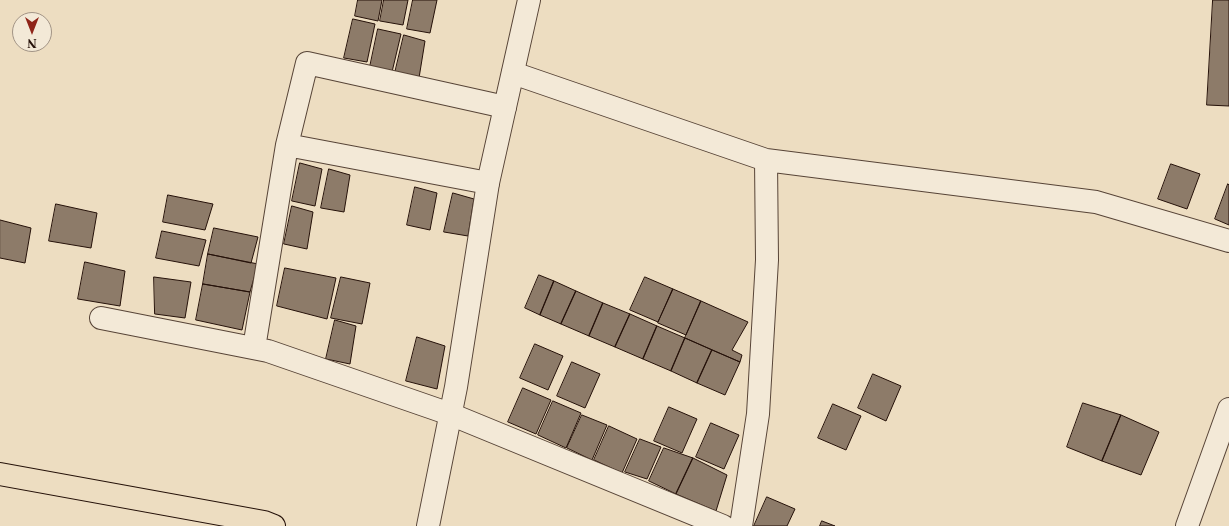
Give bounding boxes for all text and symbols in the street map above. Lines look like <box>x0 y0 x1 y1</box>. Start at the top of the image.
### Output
north arrow <box>12 12 52 52</box>
text: N <box>27 36 37 50</box>

